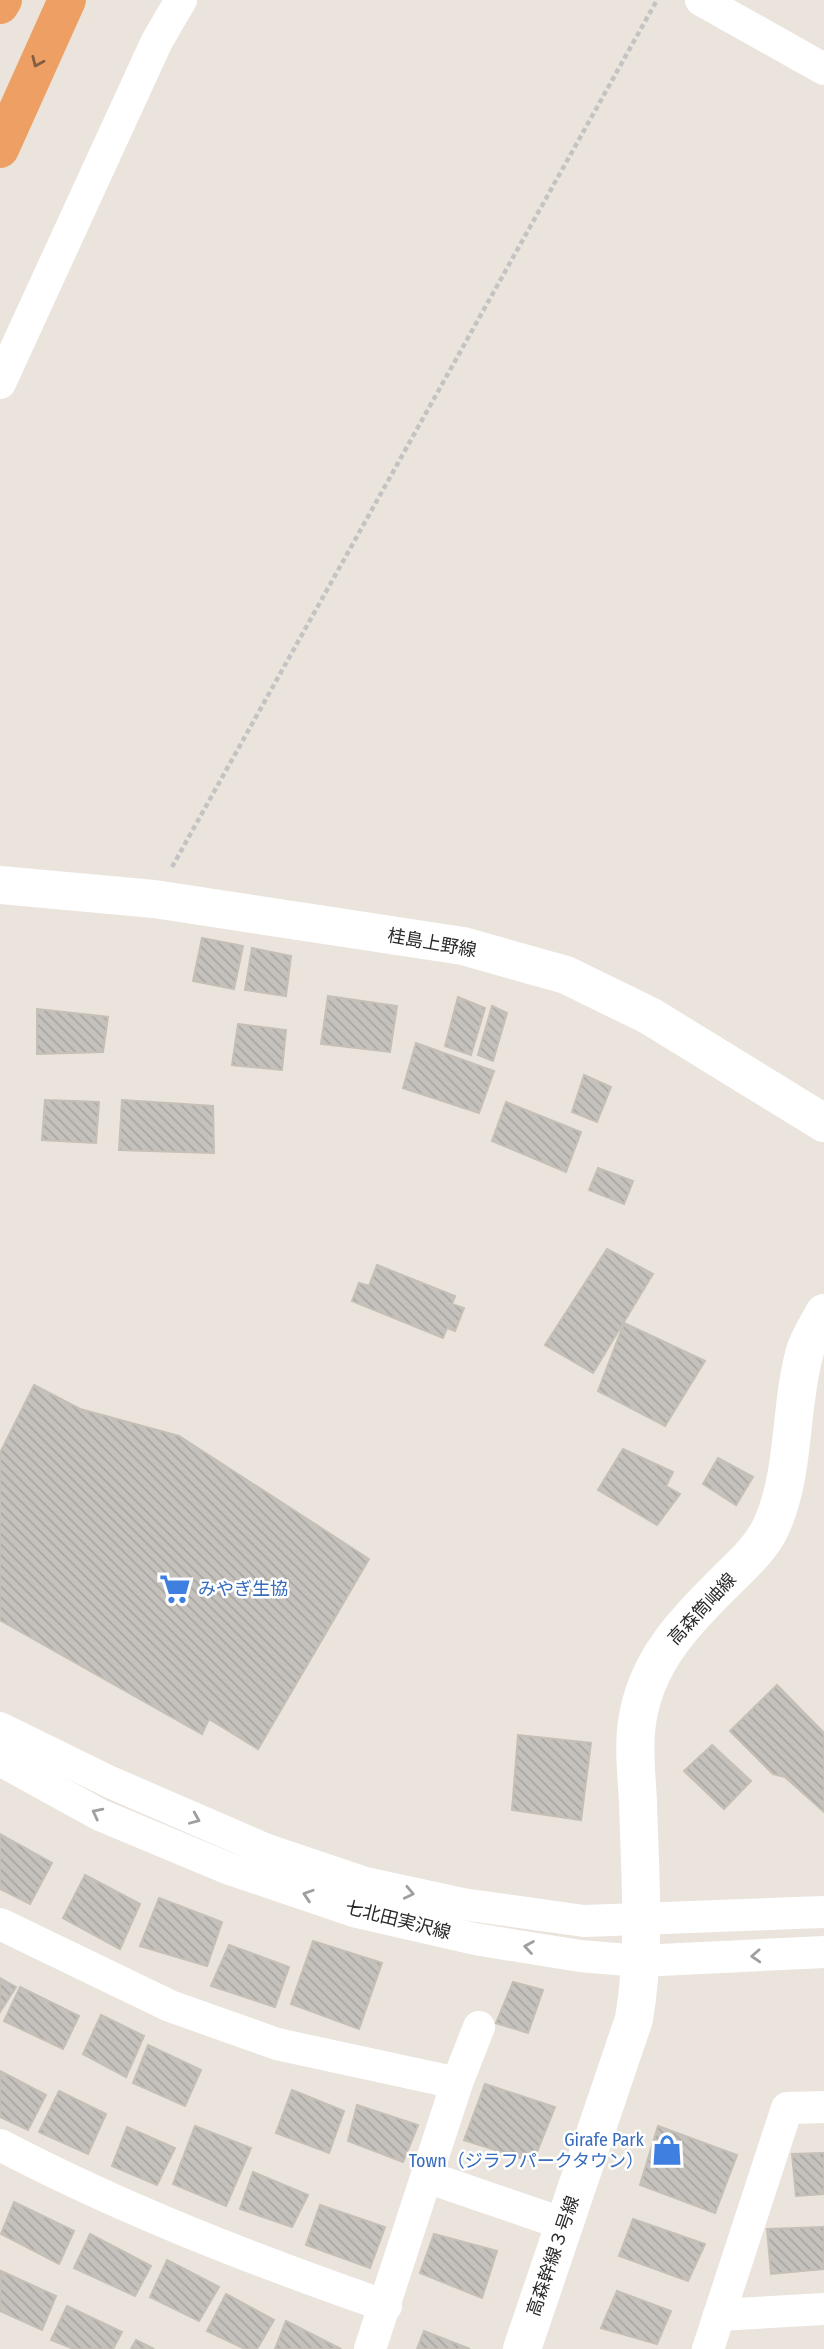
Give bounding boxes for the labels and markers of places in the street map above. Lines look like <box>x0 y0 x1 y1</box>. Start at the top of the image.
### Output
supermarket icon: みやぎ生協 <box>158 1572 192 1606</box>
place label: みやぎ生協 <box>198 1578 288 1600</box>
place label: Girafe Park Town（ジラフパークタウン） <box>409 2129 645 2172</box>
shop icon: Girafe Park Town（ジラフパークタウン） <box>650 2133 684 2167</box>

